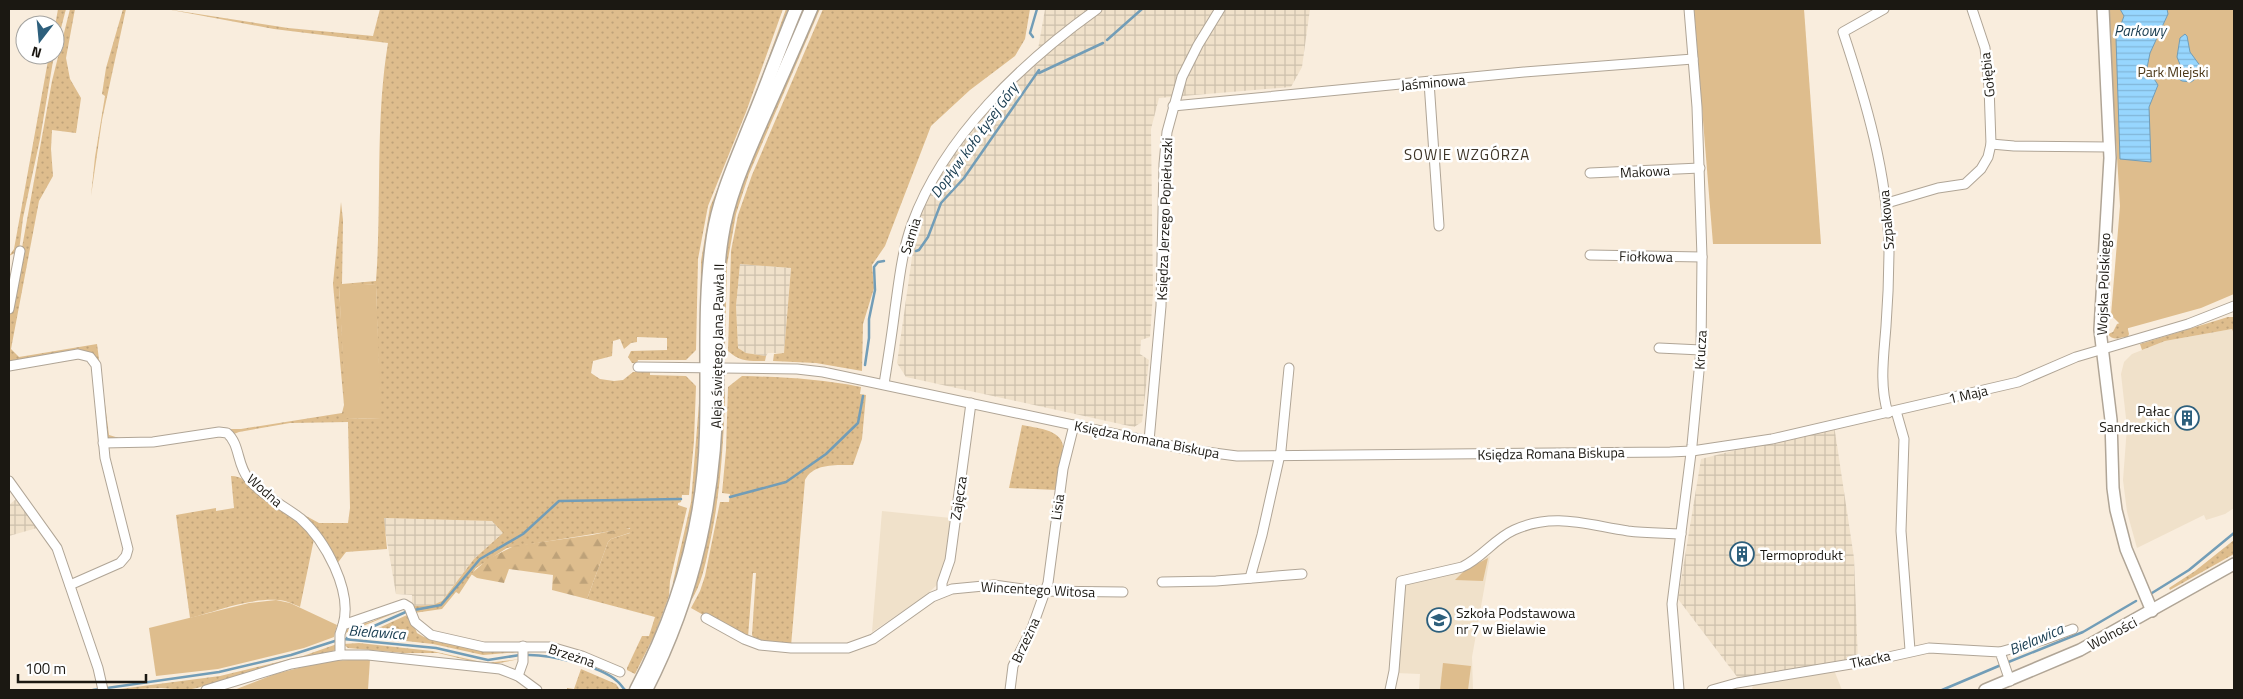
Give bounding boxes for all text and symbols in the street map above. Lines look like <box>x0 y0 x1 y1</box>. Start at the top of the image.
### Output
north arrow <box>15 15 65 65</box>
water label: Parkowy <box>2114 19 2168 42</box>
text: N <box>29 42 44 64</box>
street label: Gołębia <box>1974 52 2000 98</box>
park label: Park Miejski <box>2137 61 2209 82</box>
street label: Jaśminowa <box>1400 69 1466 95</box>
water label: Dopływ koło Łysej Góry <box>924 76 1025 202</box>
street label: Księdza Jerzego Popiełuszki <box>1151 137 1177 301</box>
district label: SOWIE WZGÓRZA <box>1404 143 1530 166</box>
street label: Makowa <box>1619 159 1671 183</box>
street label: Szpakowa <box>1873 189 1899 251</box>
street label: Sarnia <box>895 215 925 257</box>
street label: Wojska Polskiego <box>2091 232 2115 336</box>
street label: Fiołkowa <box>1619 245 1673 267</box>
street label: Aleja świętego Jana Pawła II <box>705 264 729 428</box>
street label: Krucza <box>1688 330 1712 370</box>
street label: 1 Maja <box>1946 379 1990 409</box>
place label: Pałac Sandreckich <box>2099 400 2170 437</box>
building icon: Pałac Sandreckich <box>2174 405 2200 431</box>
street label: Księdza Romana Biskupa <box>1073 415 1221 463</box>
street label: Księdza Romana Biskupa <box>1477 441 1625 465</box>
street label: Wodna <box>242 468 288 512</box>
street label: Zajęcza <box>944 475 972 521</box>
street label: Lisia <box>1045 492 1069 522</box>
building icon: Termoprodukt <box>1729 541 1755 567</box>
place label: Termoprodukt <box>1760 544 1843 565</box>
street label: Wincentego Witosa <box>980 576 1096 602</box>
place label: Szkoła Podstawowa nr 7 w Bielawie <box>1456 602 1575 639</box>
school or university icon: Szkoła Podstawowa nr 7 w Bielawie <box>1426 607 1452 633</box>
street label: Wolności <box>2084 611 2140 655</box>
street label: Brzeżna <box>1005 614 1045 666</box>
water label: Bielawica <box>2005 617 2068 661</box>
water label: Bielawica <box>348 619 408 646</box>
street label: Brzeżna <box>546 638 598 672</box>
street label: Tkacka <box>1848 644 1892 674</box>
scale bar <box>18 652 145 684</box>
text: 100 m <box>25 657 66 680</box>

